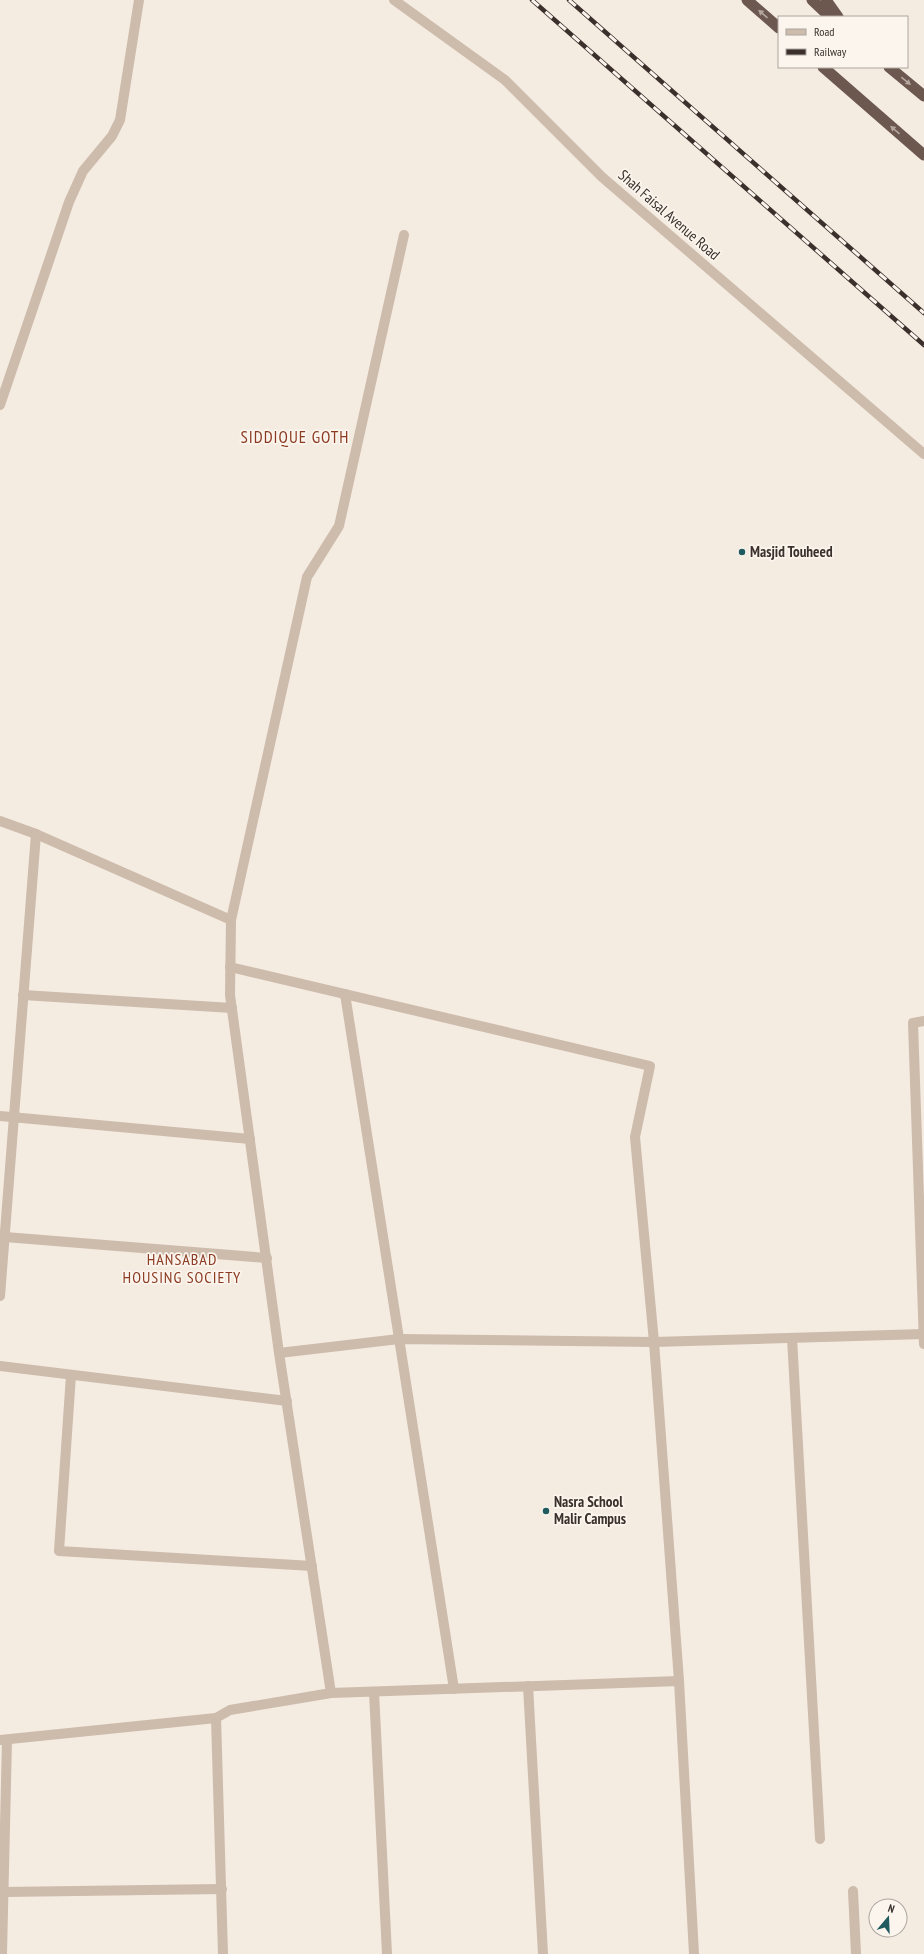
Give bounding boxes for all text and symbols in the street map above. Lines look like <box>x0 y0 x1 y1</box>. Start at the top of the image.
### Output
one-way arrow <box>758 9 768 19</box>
legend <box>778 16 908 68</box>
text: Road <box>814 24 834 39</box>
text: Railway <box>814 44 847 59</box>
one-way arrow <box>901 77 912 86</box>
one-way arrow <box>889 125 900 134</box>
street label: Shah Faisal Avenue Road <box>615 165 724 264</box>
district label: SIDDIQUE GOTH <box>241 426 349 448</box>
place label: Masjid Touheed <box>750 542 833 561</box>
marker: Masjid Touheed <box>737 547 747 557</box>
district label: HANSABAD HOUSING SOCIETY <box>123 1249 241 1287</box>
place label: Nasra School Malir Campus <box>554 1492 626 1528</box>
marker: Nasra School Malir Campus <box>541 1506 551 1516</box>
north arrow <box>868 1898 908 1938</box>
text: N <box>886 1901 896 1916</box>

